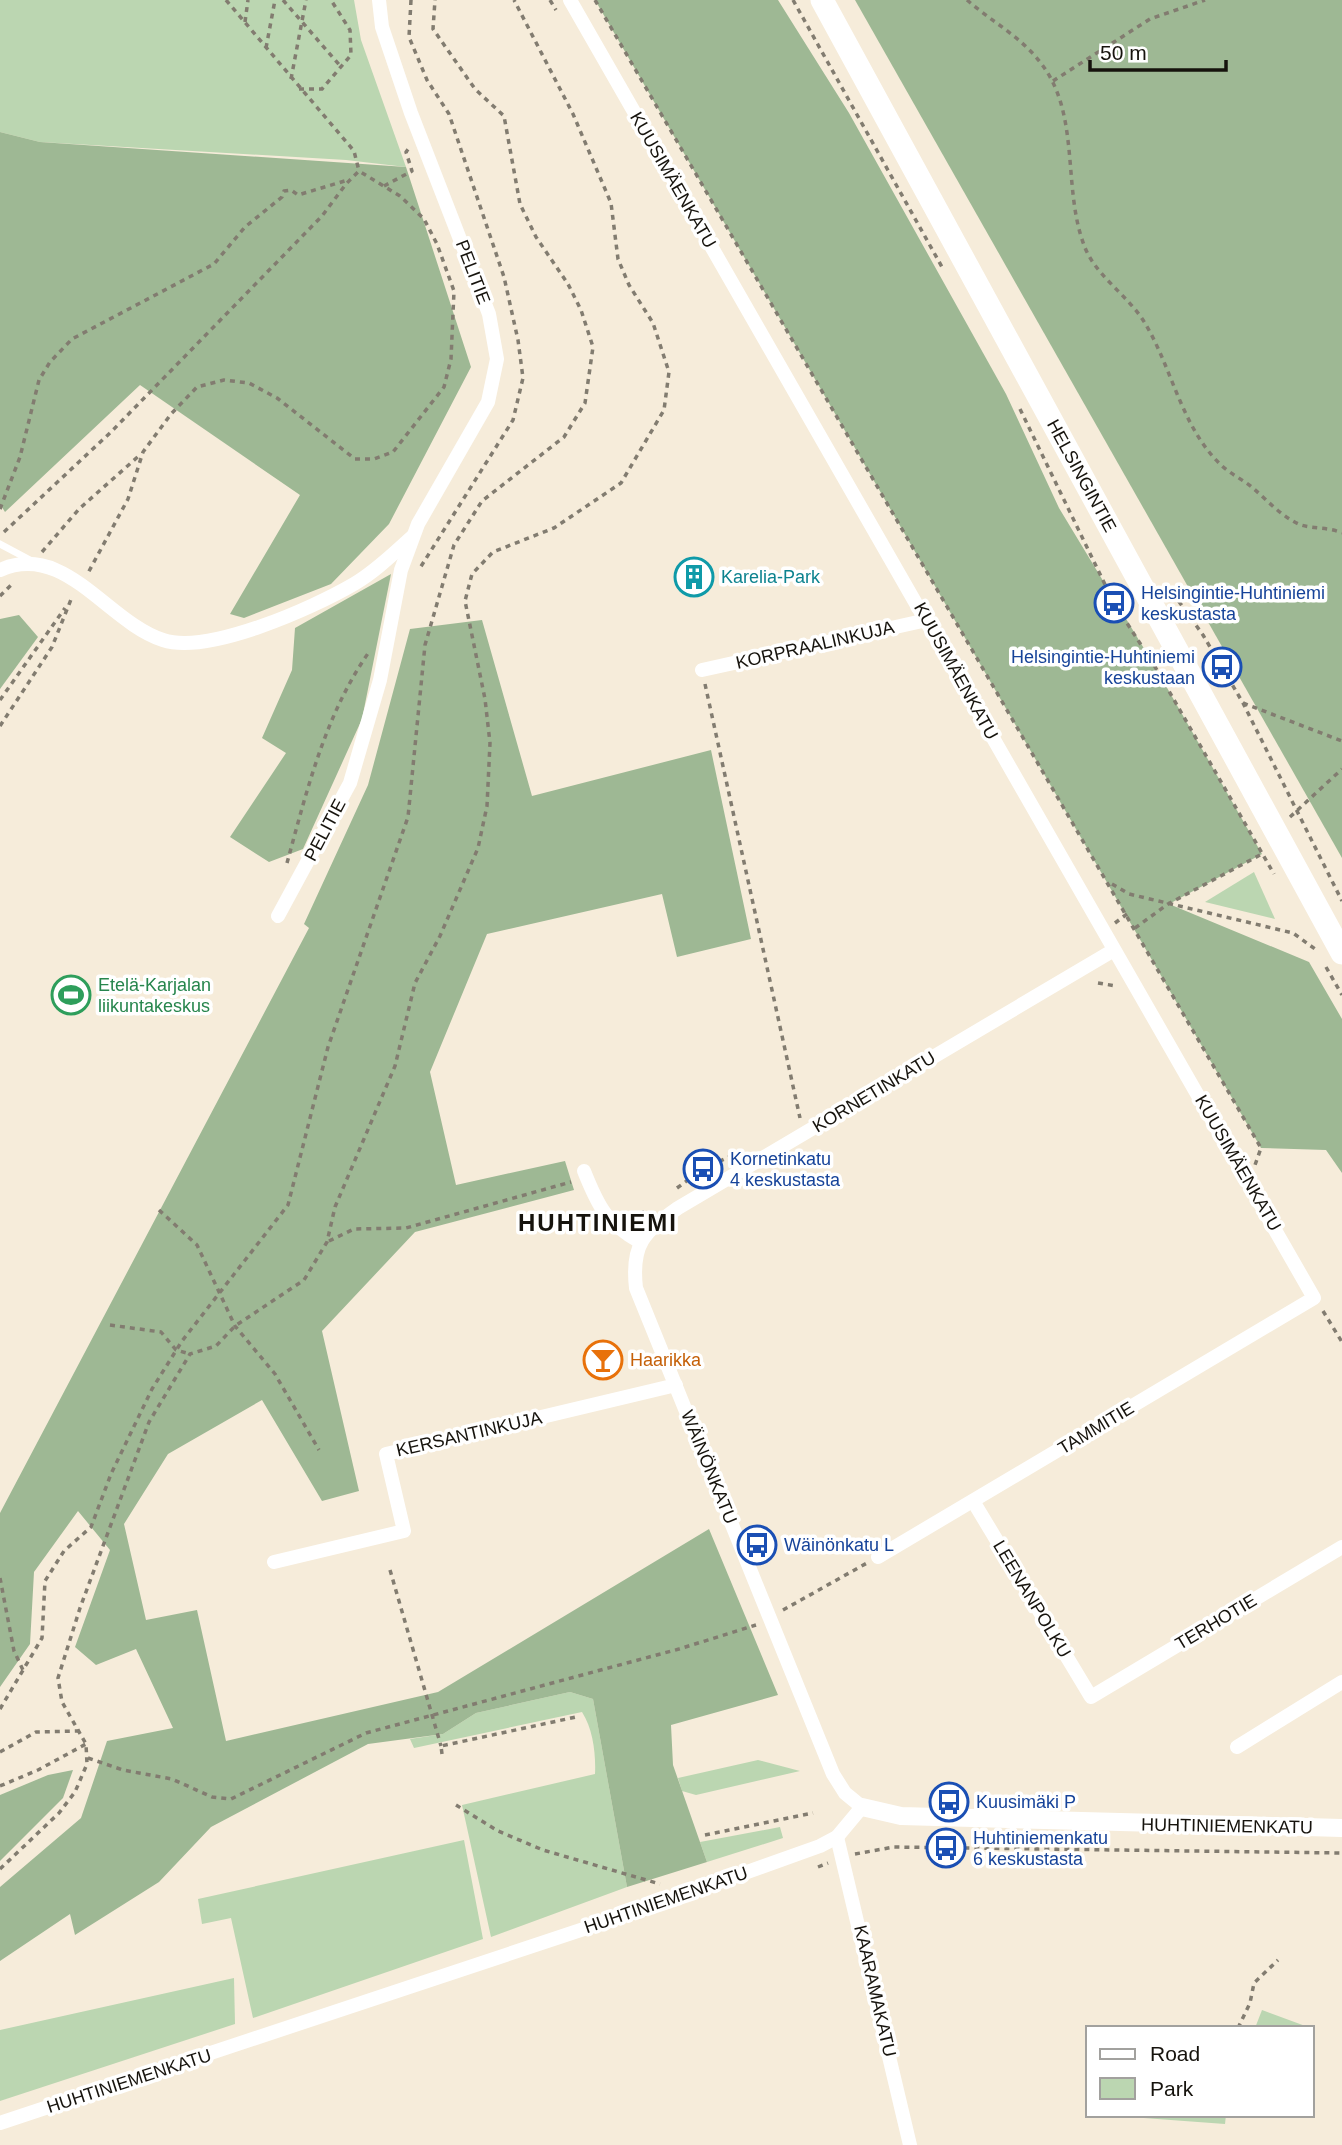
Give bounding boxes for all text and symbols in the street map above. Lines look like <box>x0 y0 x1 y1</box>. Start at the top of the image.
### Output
scale bar <box>1090 28 1226 72</box>
text: 50 m <box>1100 41 1147 64</box>
street label: KUUSIMÄENKATU <box>626 108 720 252</box>
street label: PELITIE <box>452 237 494 307</box>
street label: HELSINGINTIE <box>1043 416 1120 535</box>
building icon: Karelia-Park <box>673 556 715 598</box>
place label: Karelia-Park <box>721 567 821 587</box>
bus stop icon: Helsingintie-Huhtiniemi keskustasta <box>1093 582 1135 624</box>
place label: Helsingintie-Huhtiniemi keskustasta <box>1141 583 1325 624</box>
street label: KUUSIMÄENKATU <box>910 599 1002 743</box>
street label: KORPRAALINKUJA <box>734 617 896 673</box>
bus stop icon: Helsingintie-Huhtiniemi keskustaan <box>1201 646 1243 688</box>
place label: Helsingintie-Huhtiniemi keskustaan <box>1011 647 1195 688</box>
street label: PELITIE <box>300 796 350 864</box>
sports icon: Etelä-Karjalan liikuntakeskus <box>50 974 92 1016</box>
place label: Etelä-Karjalan liikuntakeskus <box>98 975 211 1016</box>
street label: KORNETINKATU <box>809 1047 939 1137</box>
street label: KUUSIMÄENKATU <box>1191 1091 1285 1235</box>
bus stop icon: Kornetinkatu 4 keskustasta <box>682 1148 724 1190</box>
place label: Kornetinkatu 4 keskustasta <box>730 1149 841 1190</box>
district label: HUHTINIEMI <box>518 1209 678 1236</box>
bar icon: Haarikka <box>582 1339 624 1381</box>
place label: Haarikka <box>630 1350 702 1370</box>
street label: TAMMITIE <box>1055 1398 1137 1458</box>
street label: KERSANTINKUJA <box>394 1407 544 1461</box>
street label: WÄINÖNKATU <box>677 1407 741 1527</box>
bus stop icon: Wäinönkatu L <box>736 1524 778 1566</box>
place label: Wäinönkatu L <box>784 1535 894 1555</box>
street label: LEENANPOLKU <box>989 1537 1075 1661</box>
street label: TERHOTIE <box>1172 1590 1260 1654</box>
bus stop icon: Kuusimäki P <box>928 1781 970 1823</box>
place label: Kuusimäki P <box>976 1792 1076 1812</box>
street label: HUHTINIEMENKATU <box>1141 1815 1313 1837</box>
bus stop icon: Huhtiniemenkatu 6 keskustasta <box>925 1827 967 1869</box>
place label: Huhtiniemenkatu 6 keskustasta <box>973 1828 1108 1869</box>
street label: HUHTINIEMENKATU <box>582 1863 750 1937</box>
street label: KAARAMAKATU <box>850 1923 900 2059</box>
legend <box>1086 2026 1314 2117</box>
text: Road <box>1150 2042 1200 2065</box>
street label: HUHTINIEMENKATU <box>44 2045 214 2117</box>
text: Park <box>1150 2077 1194 2100</box>

